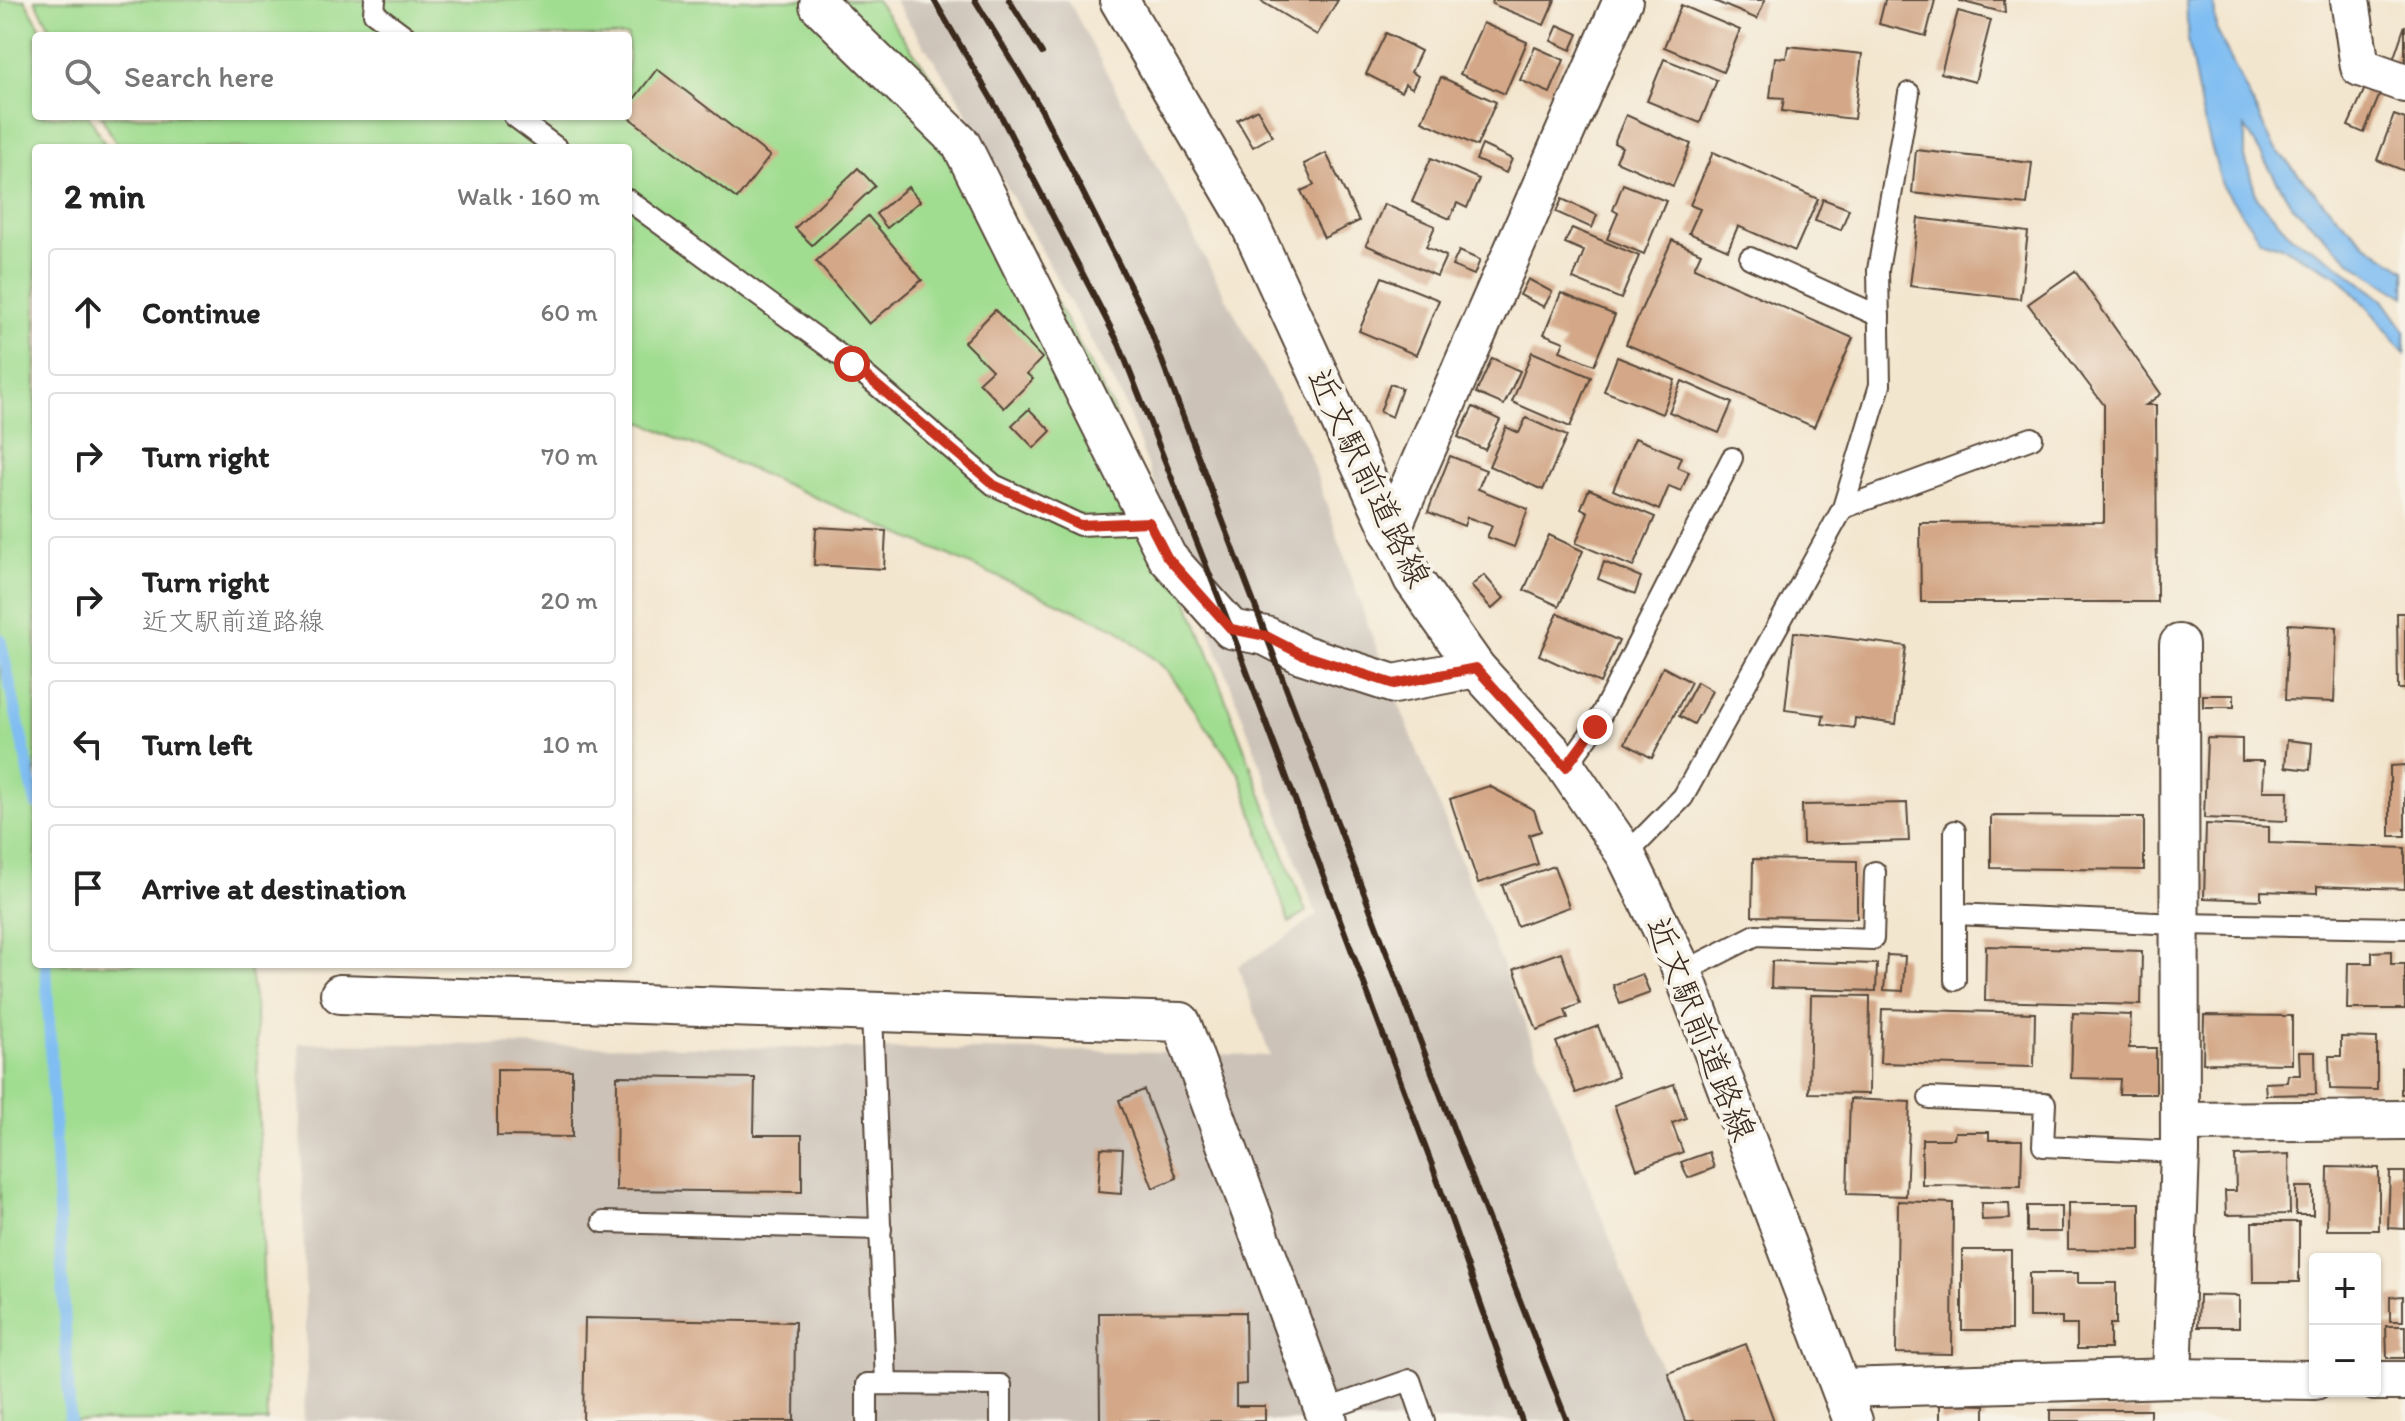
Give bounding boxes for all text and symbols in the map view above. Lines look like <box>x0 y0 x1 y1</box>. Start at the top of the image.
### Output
search box <box>32 32 632 120</box>
icon: search <box>60 54 104 98</box>
text: Search here <box>124 58 274 95</box>
text: 2 min <box>64 176 145 217</box>
text: Walk · 160 m <box>457 180 600 212</box>
icon: ahead <box>66 290 110 334</box>
text: Continue <box>142 294 261 331</box>
text: 60 m <box>541 296 598 328</box>
route start <box>834 346 870 382</box>
street label: 近文駅前道路線 <box>1298 362 1440 594</box>
icon: right <box>66 434 110 478</box>
text: Turn right <box>142 438 270 475</box>
text: 70 m <box>541 440 598 472</box>
text: Turn right <box>142 563 270 600</box>
icon: right <box>66 578 110 622</box>
text: 20 m <box>541 584 598 616</box>
text: 近文駅前道路線 <box>142 605 324 637</box>
route end <box>1577 709 1613 745</box>
icon: left <box>66 722 110 766</box>
text: Turn left <box>142 726 253 763</box>
text: 10 m <box>542 728 598 760</box>
icon: arrive <box>66 866 110 910</box>
text: Arrive at destination <box>142 870 406 907</box>
street label: 近文駅前道路線 <box>1637 911 1765 1147</box>
map controls <box>2309 1253 2381 1397</box>
button: + <box>2309 1253 2381 1325</box>
button: − <box>2309 1325 2381 1397</box>

